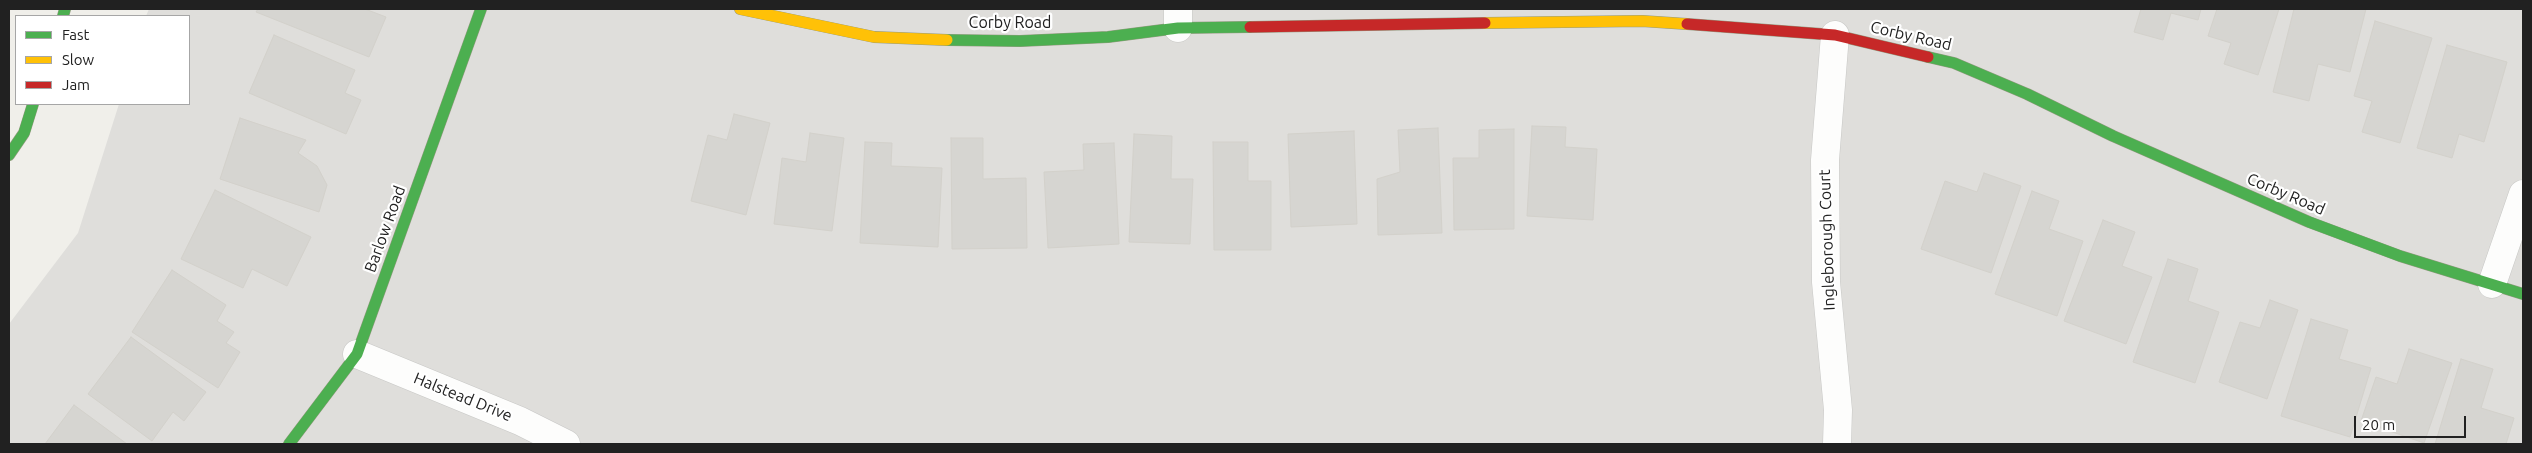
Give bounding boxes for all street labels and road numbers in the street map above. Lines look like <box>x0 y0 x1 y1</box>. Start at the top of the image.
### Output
street label: Corby Road <box>969 13 1051 33</box>
street label: Corby Road <box>1869 17 1953 55</box>
street label: Ingleborough Court <box>1815 169 1839 311</box>
street label: Corby Road <box>2244 169 2328 219</box>
street label: Barlow Road <box>360 183 410 275</box>
street label: Halstead Drive <box>411 368 515 426</box>

